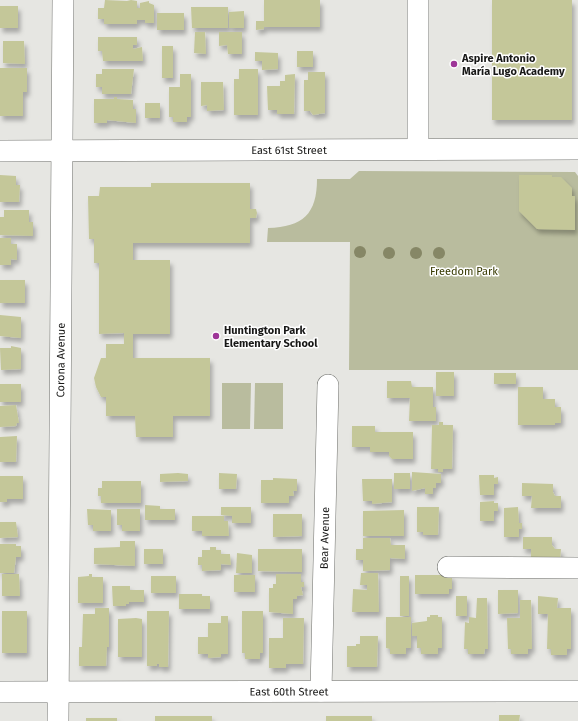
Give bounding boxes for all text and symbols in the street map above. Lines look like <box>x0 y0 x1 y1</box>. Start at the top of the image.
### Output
place label: Aspire Antonio María Lugo Academy <box>461 52 565 78</box>
marker: Aspire Antonio María Lugo Academy <box>449 59 459 69</box>
street label: East 61st Street <box>251 144 327 157</box>
park label: Freedom Park <box>430 265 498 278</box>
street label: Corona Avenue <box>54 323 68 397</box>
place label: Huntington Park Elementary School <box>224 324 318 350</box>
marker: Huntington Park Elementary School <box>211 331 221 341</box>
street label: Bear Avenue <box>318 507 332 569</box>
street label: East 60th Street <box>250 685 329 699</box>

